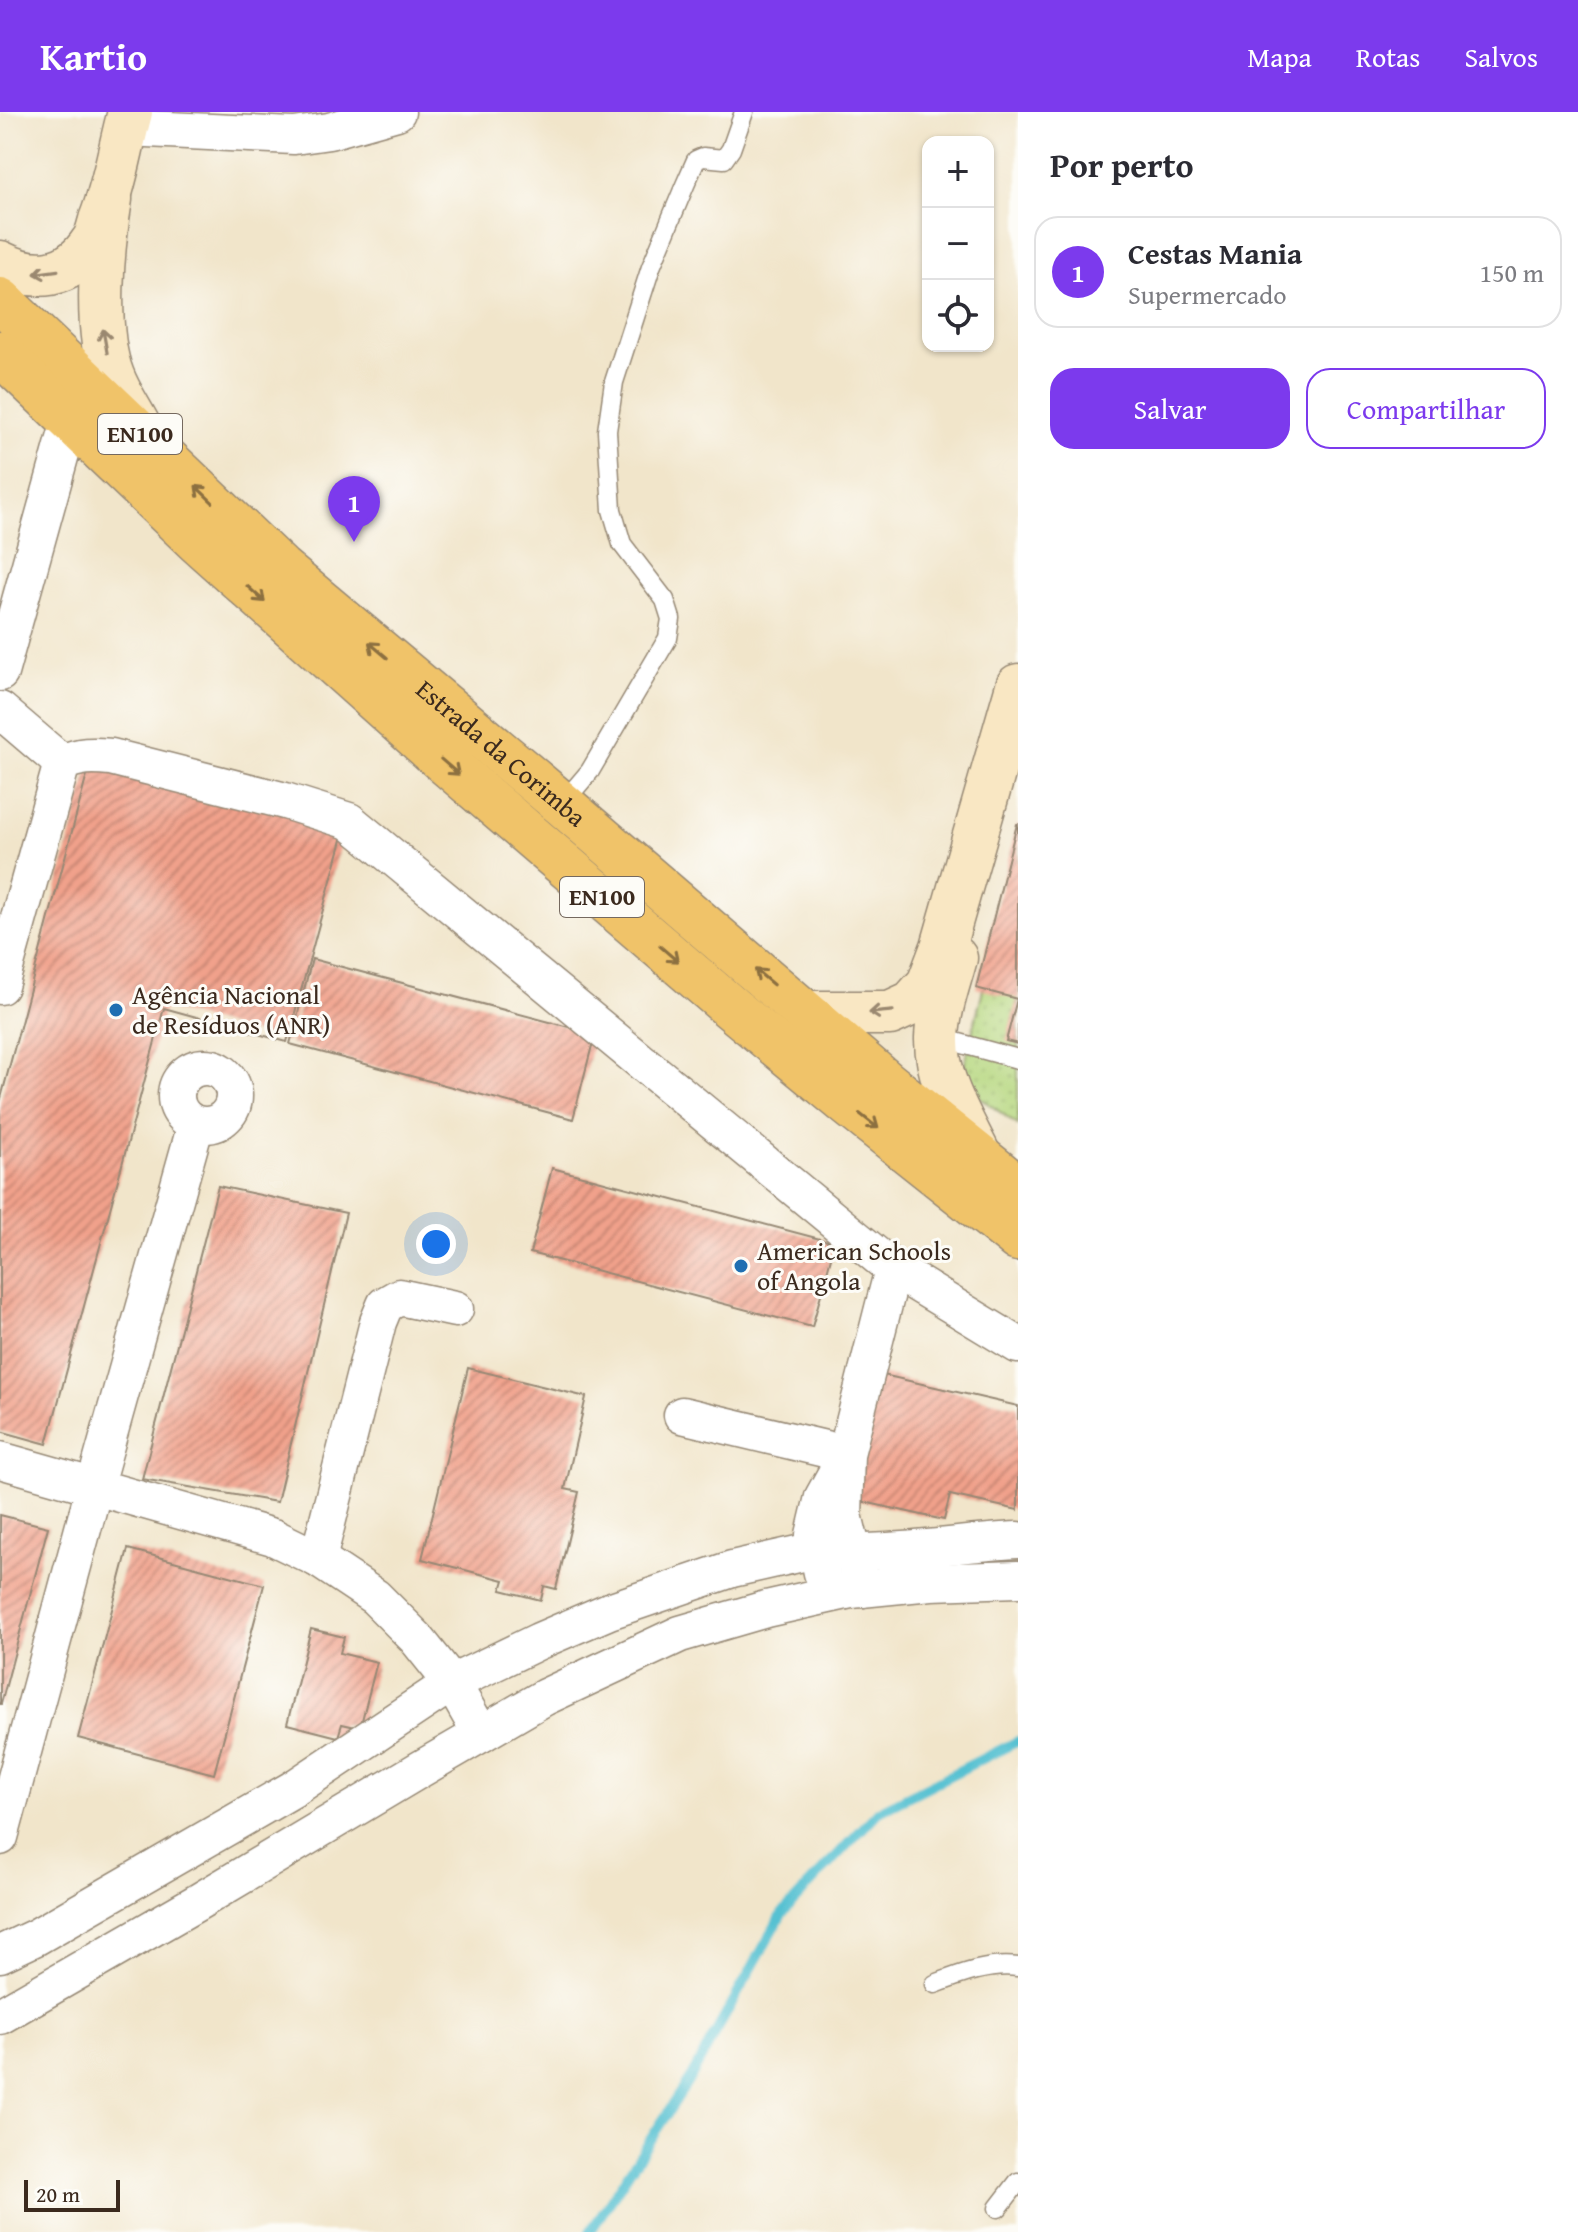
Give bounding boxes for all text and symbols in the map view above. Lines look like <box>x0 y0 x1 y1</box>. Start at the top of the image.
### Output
text: Kartio <box>40 28 147 84</box>
text: Mapa <box>1247 36 1312 77</box>
text: Rotas <box>1356 36 1420 77</box>
text: Salvos <box>1464 36 1538 77</box>
map controls <box>922 136 994 352</box>
button: + <box>922 136 994 208</box>
text: Por perto <box>1050 140 1194 189</box>
button: − <box>922 208 994 280</box>
text: Cestas Mania <box>1128 231 1302 275</box>
text: 1 <box>1071 253 1085 292</box>
text: 150 m <box>1479 253 1544 292</box>
one-way arrow <box>34 265 60 280</box>
text: Supermercado <box>1128 275 1286 314</box>
button: locate <box>922 280 994 352</box>
one-way arrow <box>96 328 111 354</box>
button: Salvar <box>1050 368 1290 449</box>
button: Compartilhar <box>1306 368 1546 449</box>
road number: EN100 <box>98 414 182 454</box>
pin: 1 <box>328 476 380 542</box>
one-way arrow <box>194 485 214 504</box>
one-way arrow <box>245 584 266 603</box>
one-way arrow <box>369 641 389 659</box>
street label: Estrada da Corimba <box>408 670 596 836</box>
one-way arrow <box>440 758 460 776</box>
road number: EN100 <box>560 877 644 917</box>
one-way arrow <box>658 945 679 963</box>
one-way arrow <box>755 968 775 986</box>
place label: Agência Nacional de Resíduos (ANR) <box>132 975 330 1044</box>
marker: Agência Nacional de Resíduos (ANR) <box>107 1001 125 1019</box>
one-way arrow <box>868 1005 895 1020</box>
one-way arrow <box>858 1112 879 1129</box>
your location <box>416 1224 456 1264</box>
place label: American Schools of Angola <box>757 1231 951 1300</box>
marker: American Schools of Angola <box>732 1257 750 1275</box>
scale bar <box>24 2176 120 2212</box>
text: 20 m <box>36 2178 80 2210</box>

